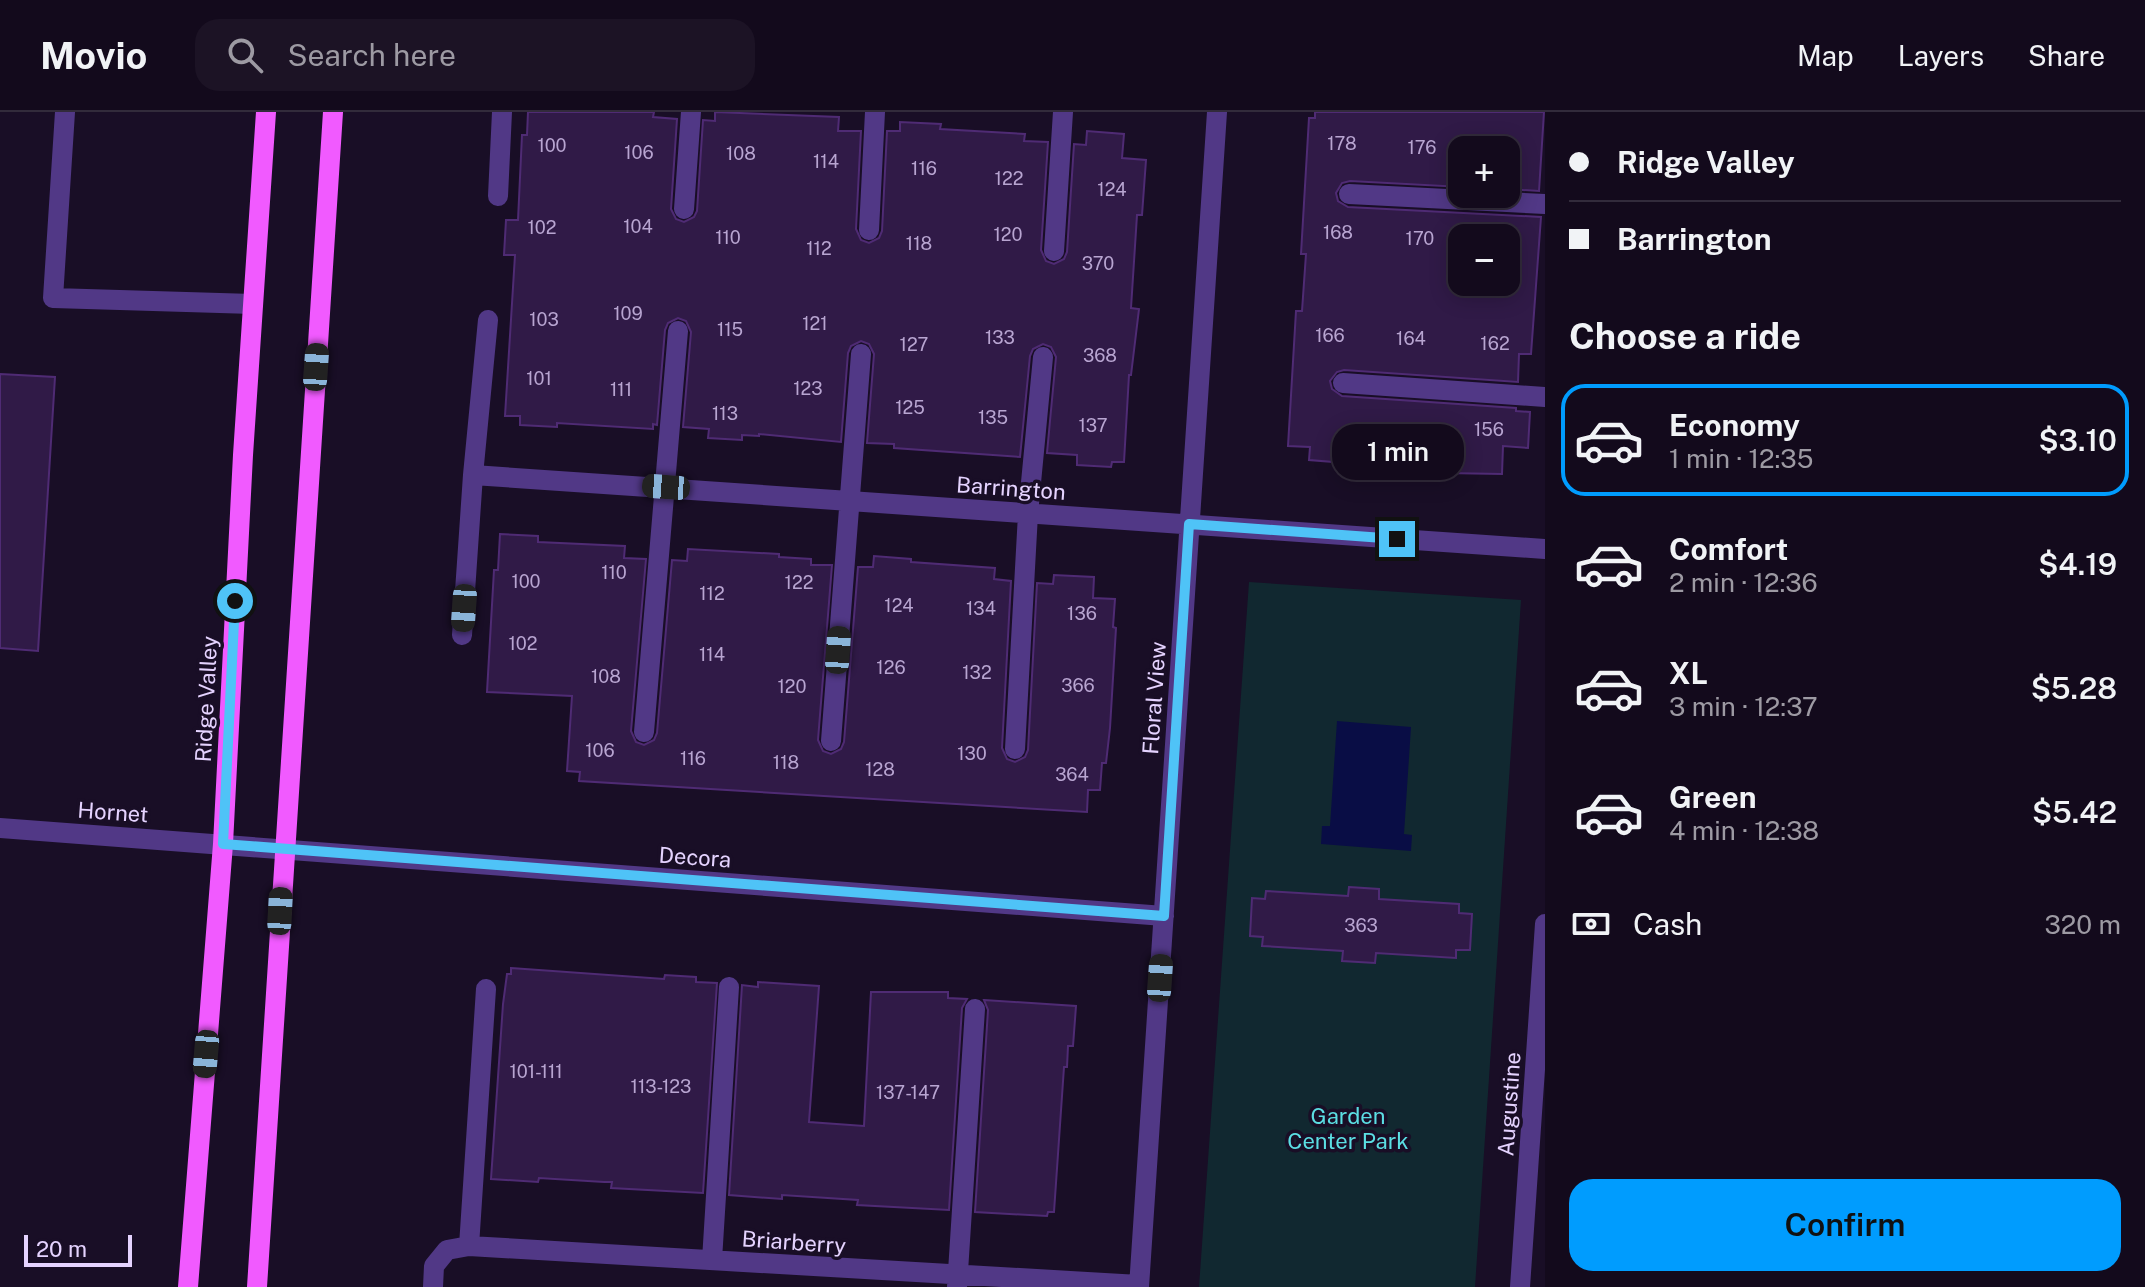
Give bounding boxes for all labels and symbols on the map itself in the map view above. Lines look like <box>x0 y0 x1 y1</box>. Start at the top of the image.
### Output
house number: 178 <box>1327 133 1357 154</box>
house number: 100 <box>537 135 567 156</box>
house number: 176 <box>1408 137 1437 158</box>
house number: 106 <box>624 142 654 163</box>
house number: 108 <box>726 143 756 164</box>
house number: 114 <box>813 151 839 172</box>
house number: 116 <box>911 158 937 179</box>
house number: 122 <box>995 168 1023 189</box>
house number: 124 <box>1097 179 1127 200</box>
house number: 104 <box>623 216 653 237</box>
house number: 102 <box>527 217 557 238</box>
house number: 168 <box>1323 222 1353 243</box>
house number: 120 <box>993 224 1023 245</box>
house number: 110 <box>715 227 741 248</box>
house number: 170 <box>1406 228 1434 249</box>
house number: 118 <box>906 233 932 254</box>
house number: 112 <box>806 238 832 259</box>
house number: 370 <box>1082 253 1114 274</box>
house number: 109 <box>613 303 643 324</box>
house number: 103 <box>529 309 559 330</box>
house number: 121 <box>802 313 828 334</box>
house number: 115 <box>717 319 743 340</box>
house number: 166 <box>1315 325 1345 346</box>
house number: 133 <box>985 327 1015 348</box>
house number: 164 <box>1396 328 1426 349</box>
house number: 162 <box>1480 333 1510 354</box>
house number: 127 <box>900 334 928 355</box>
car <box>302 342 330 392</box>
house number: 368 <box>1083 345 1117 366</box>
house number: 101 <box>526 368 552 389</box>
house number: 123 <box>793 378 823 399</box>
house number: 111 <box>610 379 632 400</box>
house number: 125 <box>895 397 925 418</box>
house number: 113 <box>712 403 738 424</box>
house number: 135 <box>978 407 1008 428</box>
house number: 137 <box>1078 415 1108 436</box>
house number: 156 <box>1474 419 1504 440</box>
callout: 1 min <box>1331 423 1463 479</box>
street label: Barrington <box>955 471 1067 505</box>
car <box>641 473 691 501</box>
route end <box>1379 521 1415 557</box>
house number: 110 <box>601 562 627 583</box>
house number: 100 <box>511 571 541 592</box>
house number: 122 <box>785 572 813 593</box>
route start <box>217 583 253 619</box>
car <box>450 583 478 633</box>
house number: 112 <box>699 583 725 604</box>
house number: 124 <box>884 595 914 616</box>
house number: 134 <box>966 598 996 619</box>
house number: 136 <box>1067 603 1097 624</box>
car <box>824 625 852 675</box>
house number: 102 <box>508 633 538 654</box>
street label: Ridge Valley <box>190 635 222 763</box>
street label: Floral View <box>1137 641 1171 755</box>
house number: 114 <box>699 644 725 665</box>
house number: 126 <box>876 657 906 678</box>
house number: 132 <box>962 662 992 683</box>
house number: 108 <box>591 666 621 687</box>
house number: 366 <box>1061 675 1095 696</box>
house number: 120 <box>777 676 807 697</box>
house number: 106 <box>585 740 615 761</box>
house number: 130 <box>957 743 987 764</box>
house number: 116 <box>680 748 706 769</box>
house number: 118 <box>773 752 799 773</box>
house number: 128 <box>865 759 895 780</box>
house number: 364 <box>1055 764 1089 785</box>
street label: Hornet <box>77 797 149 827</box>
street label: Decora <box>658 842 732 872</box>
car <box>267 886 293 936</box>
house number: 363 <box>1344 915 1378 936</box>
car <box>1146 953 1174 1003</box>
car <box>192 1029 220 1079</box>
street label: Augustine <box>1492 1051 1526 1157</box>
house number: 101-111 <box>509 1061 563 1082</box>
house number: 113-123 <box>631 1076 691 1097</box>
house number: 137-147 <box>876 1082 940 1103</box>
park label: Garden Center Park <box>1287 1103 1409 1154</box>
street label: Briarberry <box>741 1225 847 1259</box>
scale bar <box>24 1231 132 1267</box>

